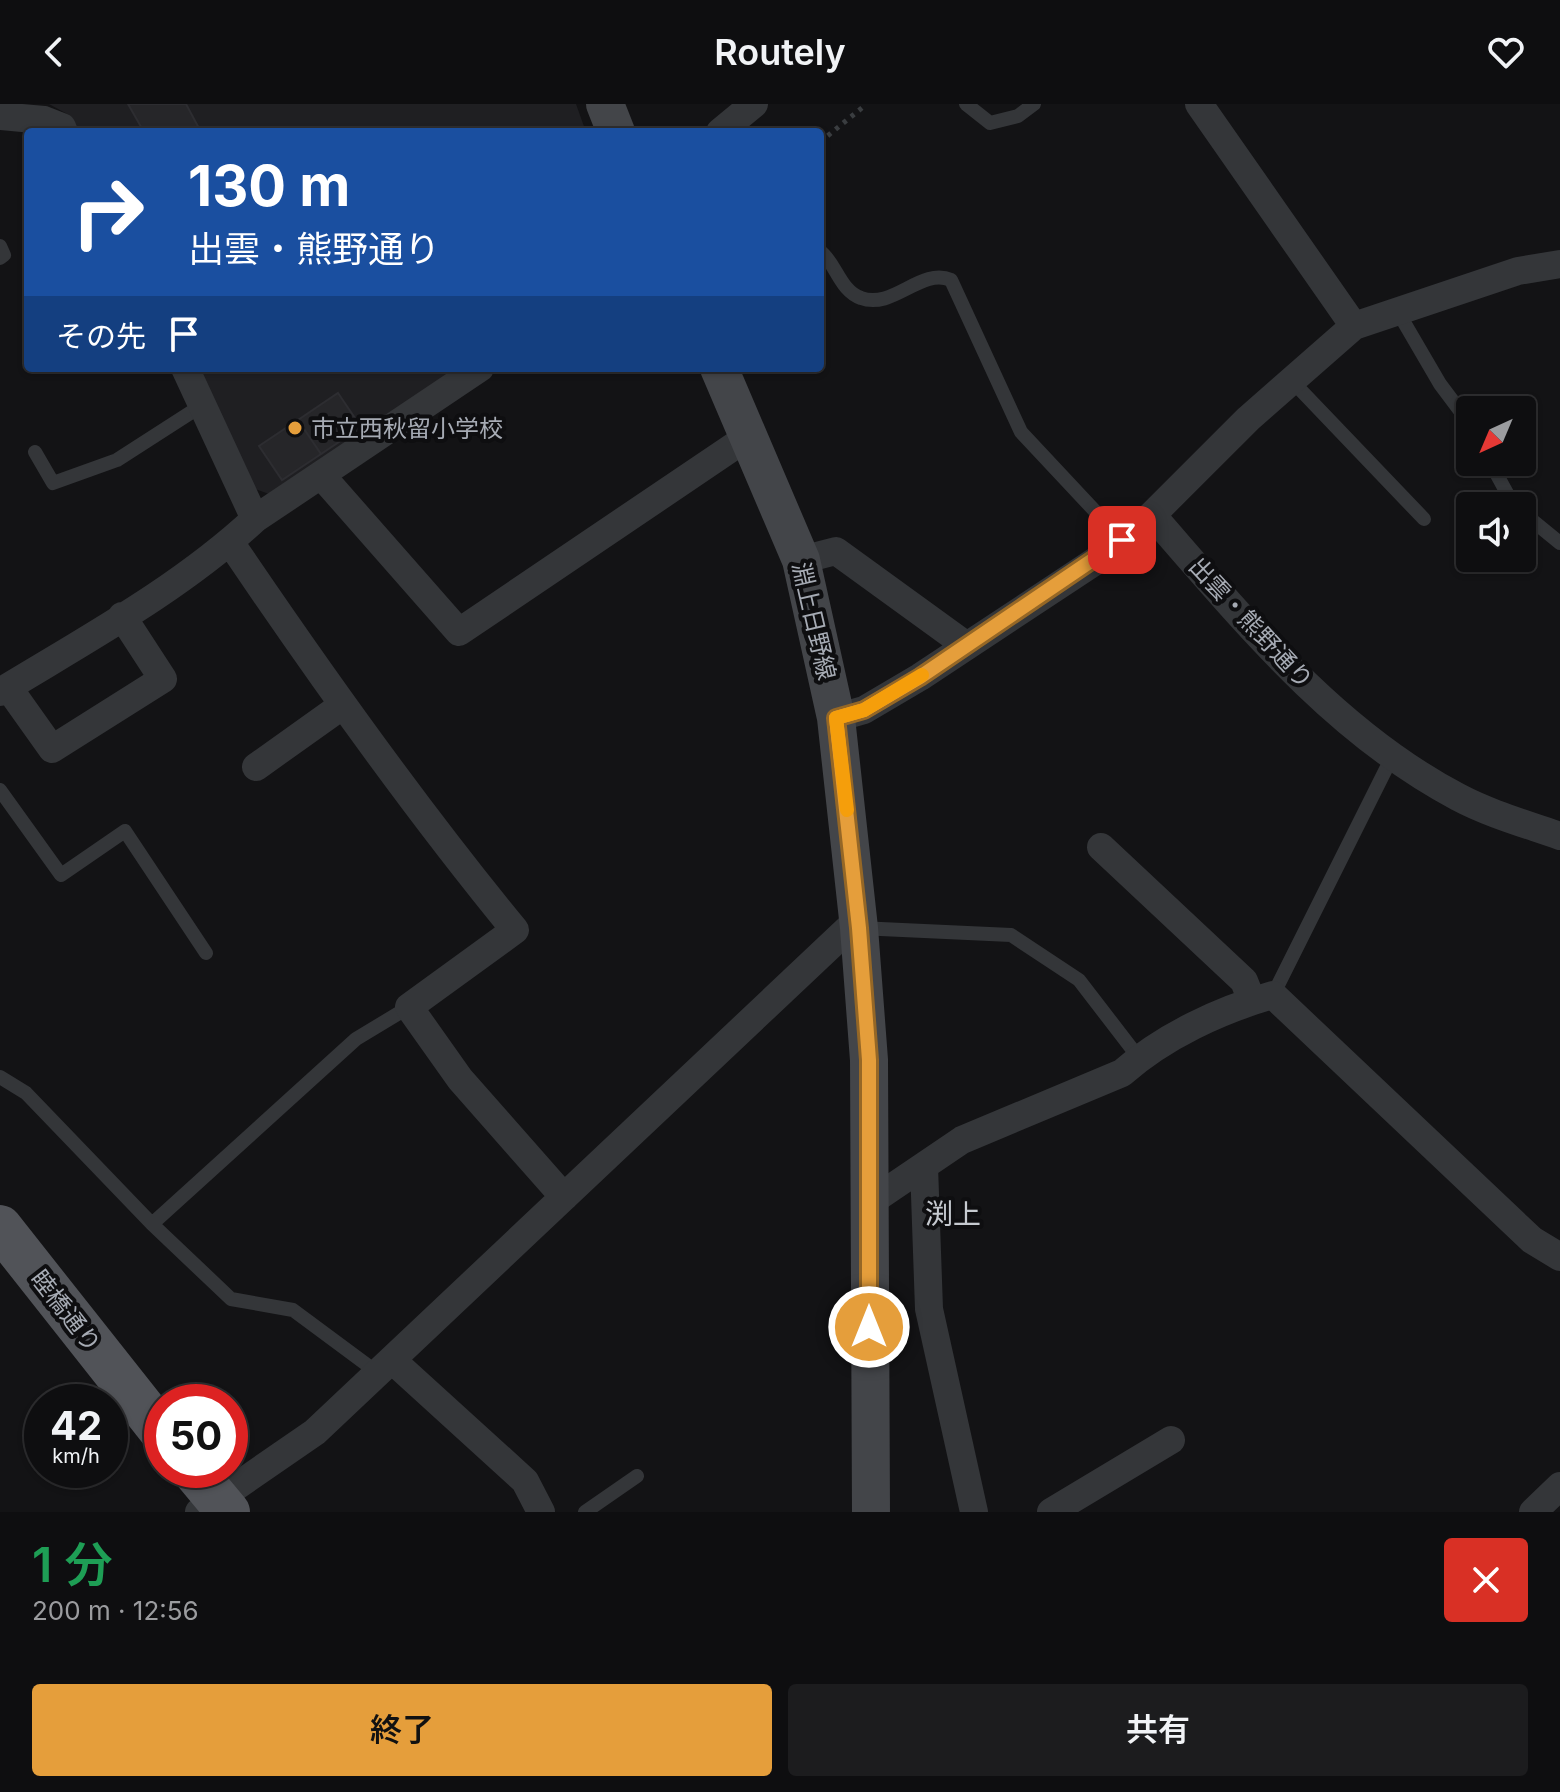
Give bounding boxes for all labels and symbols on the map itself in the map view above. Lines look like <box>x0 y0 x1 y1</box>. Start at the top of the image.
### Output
north arrow <box>1456 396 1536 476</box>
place label: 市立西秋留小学校 <box>311 414 503 443</box>
marker: 市立西秋留小学校 <box>286 419 304 437</box>
pin <box>1088 506 1156 574</box>
street label: 出雲・熊野通り <box>1183 552 1319 694</box>
street label: 淵上日野線 <box>786 559 842 683</box>
district label: 渕上 <box>925 1197 981 1231</box>
street label: 睦橋通り <box>25 1264 107 1358</box>
position arrow <box>827 1285 911 1369</box>
speed limit sign: 50 <box>144 1384 248 1488</box>

